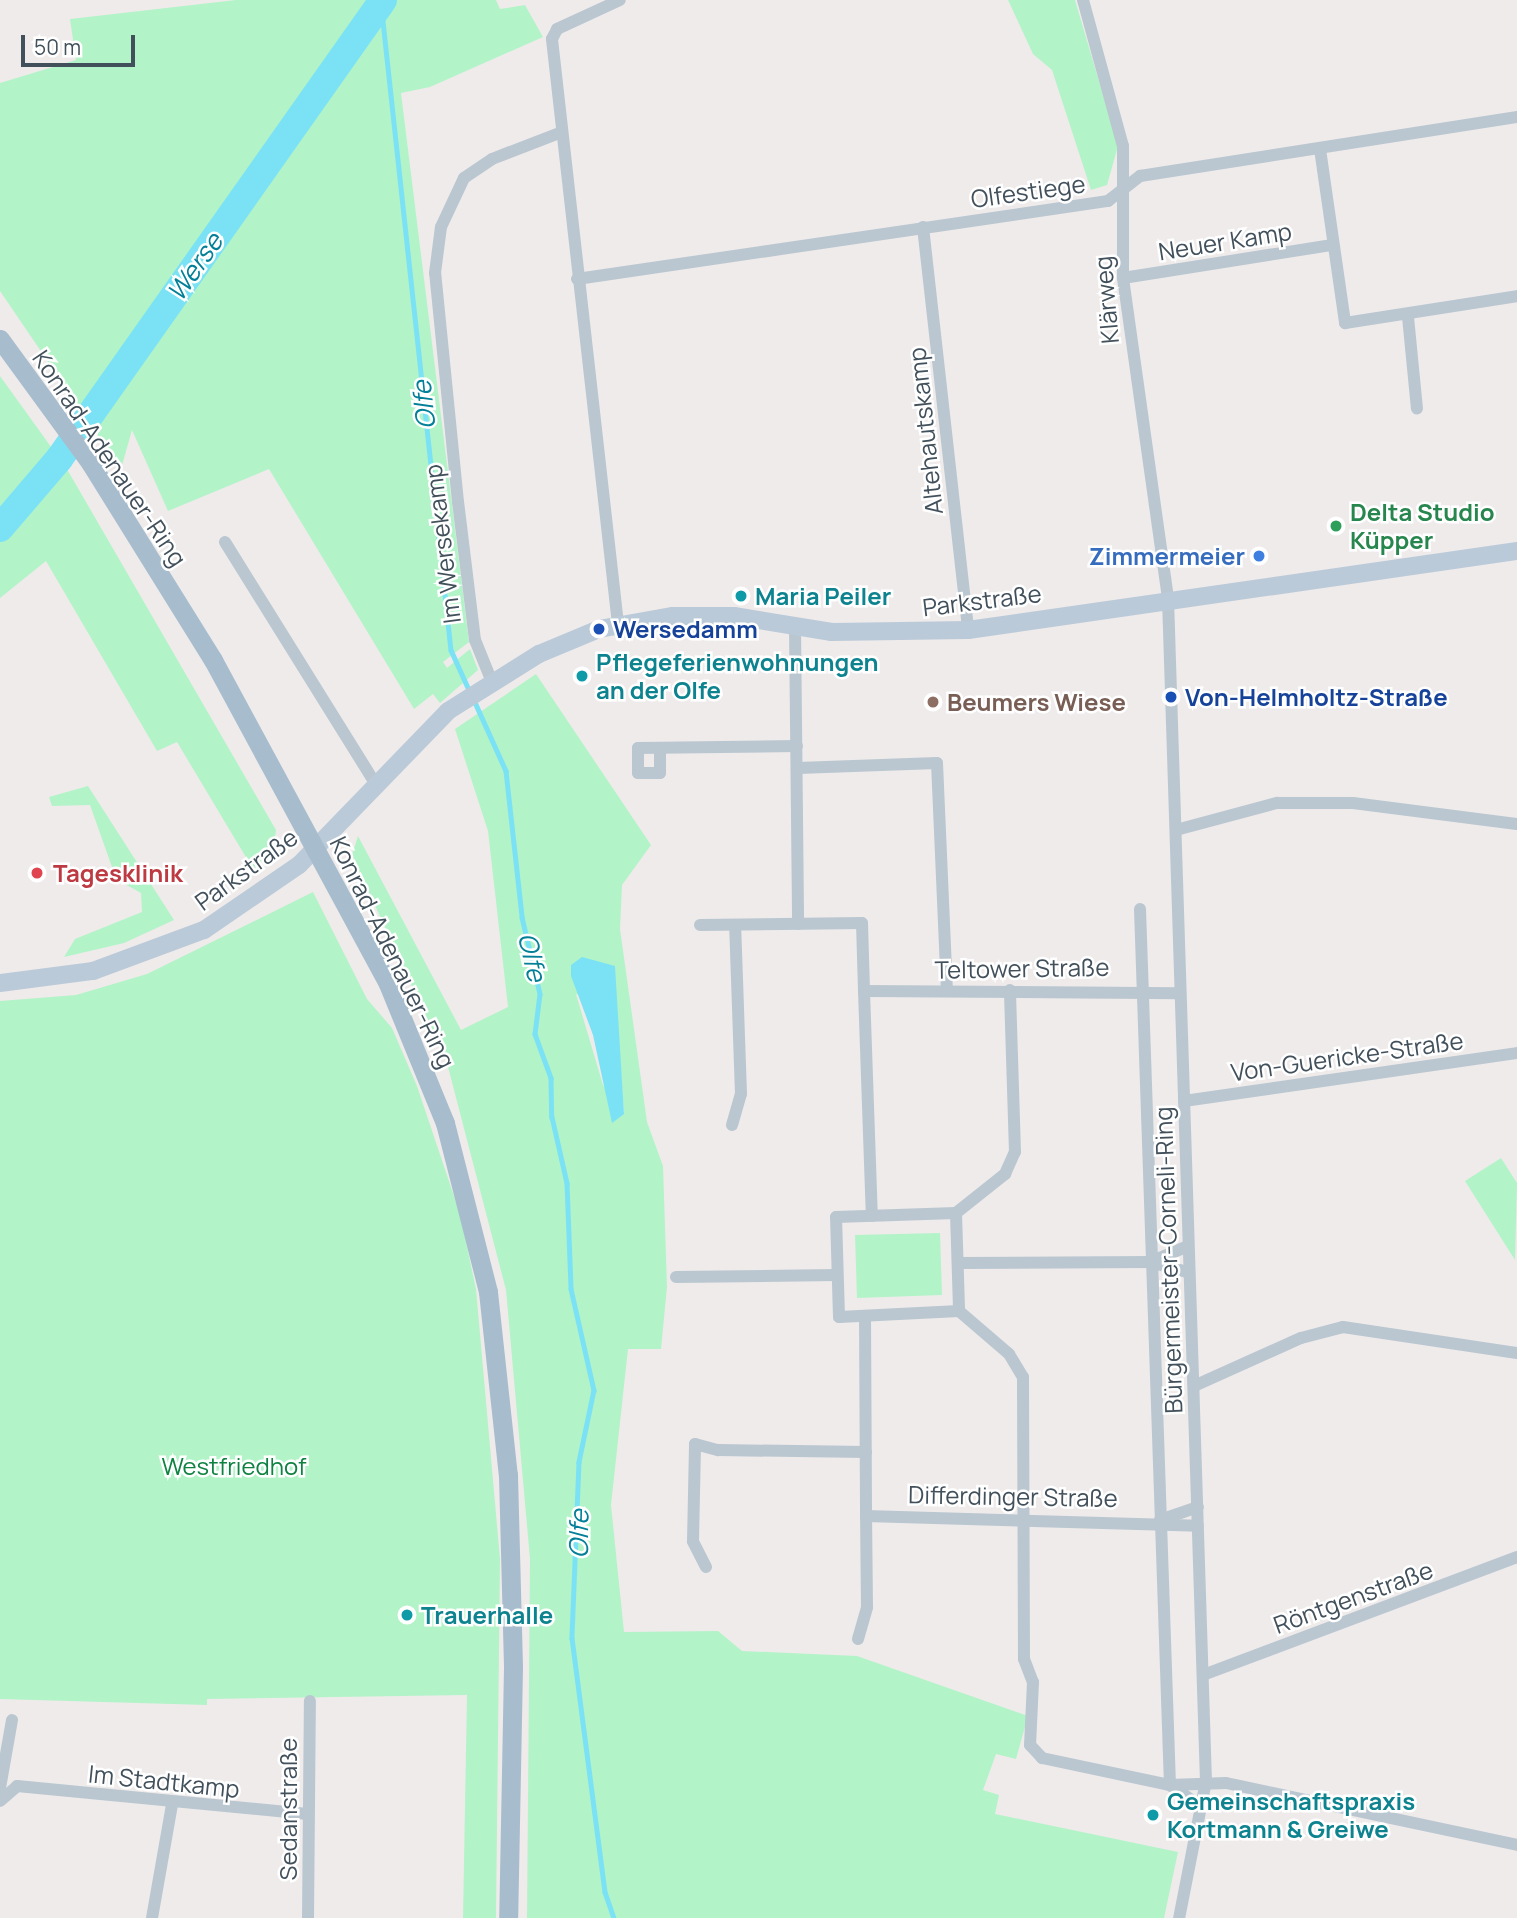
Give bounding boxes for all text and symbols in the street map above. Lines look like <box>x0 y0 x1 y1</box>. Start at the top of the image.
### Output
scale bar <box>24 21 138 65</box>
text: 50 m <box>34 33 81 61</box>
street label: Olfestiege <box>969 169 1087 213</box>
street label: Neuer Kamp <box>1156 216 1294 266</box>
water label: Werse <box>161 227 229 307</box>
street label: Klärweg <box>1088 255 1124 345</box>
street label: Konrad-Adenauer-Ring <box>27 345 193 571</box>
street label: Altehautskamp <box>902 346 948 516</box>
water label: Olfe <box>406 379 442 431</box>
street label: Im Wersekamp <box>418 463 466 625</box>
place label: Delta Studio Küpper <box>1350 498 1495 554</box>
marker: Delta Studio Küpper <box>1328 518 1344 534</box>
place label: Zimmermeier <box>1089 542 1245 570</box>
marker: Zimmermeier <box>1251 548 1267 564</box>
street label: Parkstraße <box>921 578 1043 622</box>
place label: Maria Peiler <box>755 582 891 610</box>
marker: Maria Peiler <box>733 588 749 604</box>
place label: Wersedamm <box>613 615 758 643</box>
marker: Wersedamm <box>591 621 607 637</box>
place label: Pflegeferienwohnungen an der Olfe <box>596 648 879 704</box>
marker: Pflegeferienwohnungen an der Olfe <box>574 668 590 684</box>
place label: Von-Helmholtz-Straße <box>1185 683 1448 711</box>
place label: Beumers Wiese <box>947 688 1126 716</box>
marker: Von-Helmholtz-Straße <box>1163 689 1179 705</box>
marker: Beumers Wiese <box>925 694 941 710</box>
street label: Parkstraße <box>189 822 303 916</box>
street label: Konrad-Adenauer-Ring <box>324 832 462 1072</box>
place label: Tagesklinik <box>53 859 183 887</box>
marker: Tagesklinik <box>27 863 47 883</box>
water label: Olfe <box>511 930 553 984</box>
street label: Teltower Straße <box>934 952 1110 984</box>
street label: Von-Guericke-Straße <box>1229 1025 1465 1087</box>
street label: Bürgermeister-Corneli-Ring <box>1148 1106 1188 1414</box>
park label: Westfriedhof <box>161 1452 307 1480</box>
street label: Differdinger Straße <box>908 1480 1118 1512</box>
water label: Olfe <box>563 1509 595 1559</box>
street label: Röntgenstraße <box>1269 1555 1437 1639</box>
place label: Trauerhalle <box>421 1601 553 1629</box>
marker: Trauerhalle <box>399 1607 415 1623</box>
street label: Sedanstraße <box>274 1738 302 1880</box>
street label: Im Stadtkamp <box>87 1759 241 1803</box>
place label: Gemeinschaftspraxis Kortmann & Greiwe <box>1167 1787 1415 1843</box>
marker: Gemeinschaftspraxis Kortmann & Greiwe <box>1145 1807 1161 1823</box>

